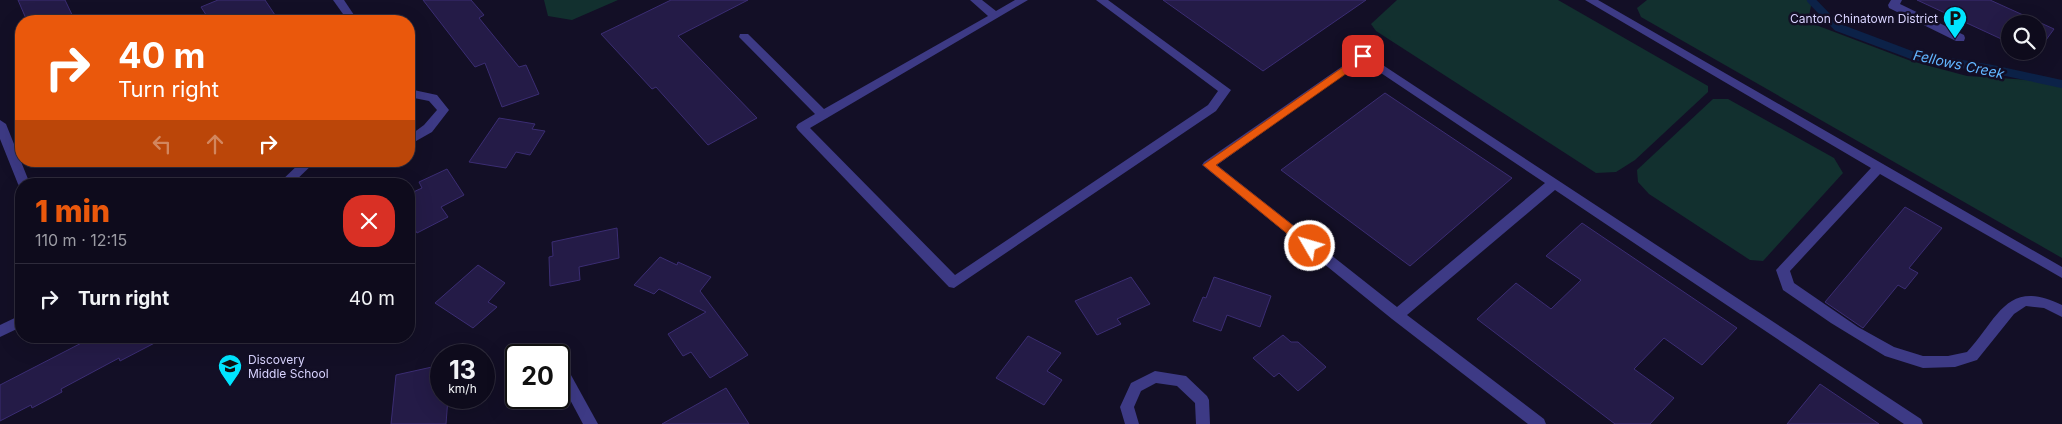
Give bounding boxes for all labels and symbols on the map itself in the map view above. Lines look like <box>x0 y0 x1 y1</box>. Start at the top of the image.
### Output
parking icon: Canton Chinatown District <box>1942 5 1968 39</box>
place label: Canton Chinatown District <box>1790 11 1938 26</box>
pin <box>1342 35 1384 77</box>
water label: Fellows Creek <box>1912 46 2006 82</box>
position arrow <box>1283 219 1335 271</box>
speed limit sign: 20 <box>505 344 570 409</box>
place label: Discovery Middle School <box>248 352 329 381</box>
school or university icon: Discovery Middle School <box>217 353 243 387</box>

